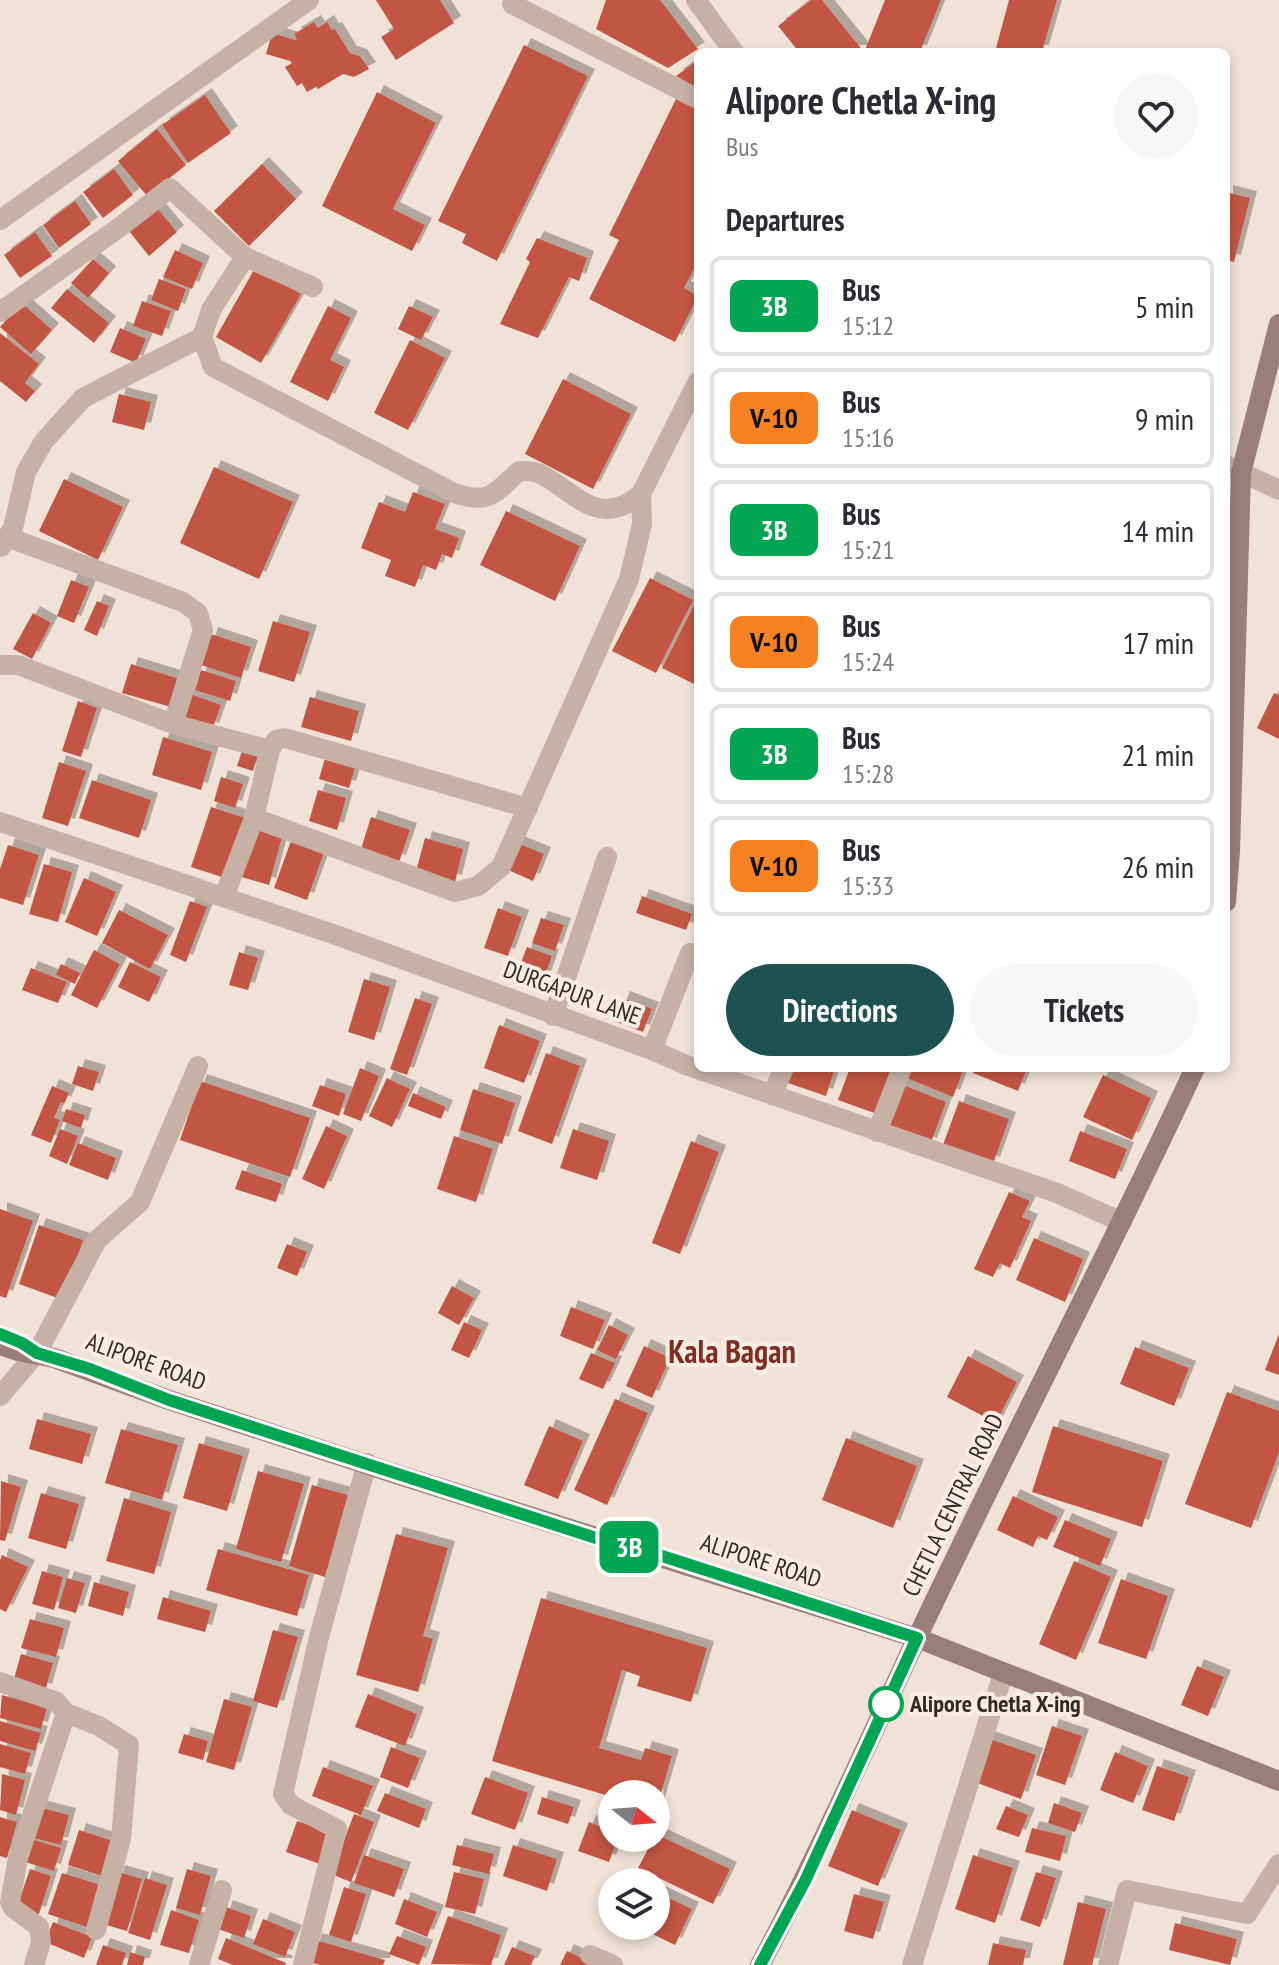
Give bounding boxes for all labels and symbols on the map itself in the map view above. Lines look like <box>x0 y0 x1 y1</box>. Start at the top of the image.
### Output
street label: DURGAPUR LANE <box>499 953 645 1032</box>
street label: ALIPORE ROAD <box>82 1326 210 1397</box>
district label: Kala Bagan <box>668 1330 796 1372</box>
street label: CHETLA CENTRAL ROAD <box>895 1408 1010 1601</box>
line badge: 3B <box>593 1521 665 1573</box>
street label: ALIPORE ROAD <box>697 1526 825 1595</box>
marker: Alipore Chetla X-ing <box>869 1687 903 1721</box>
place label: Alipore Chetla X-ing <box>909 1688 1081 1719</box>
north arrow <box>598 1780 670 1852</box>

